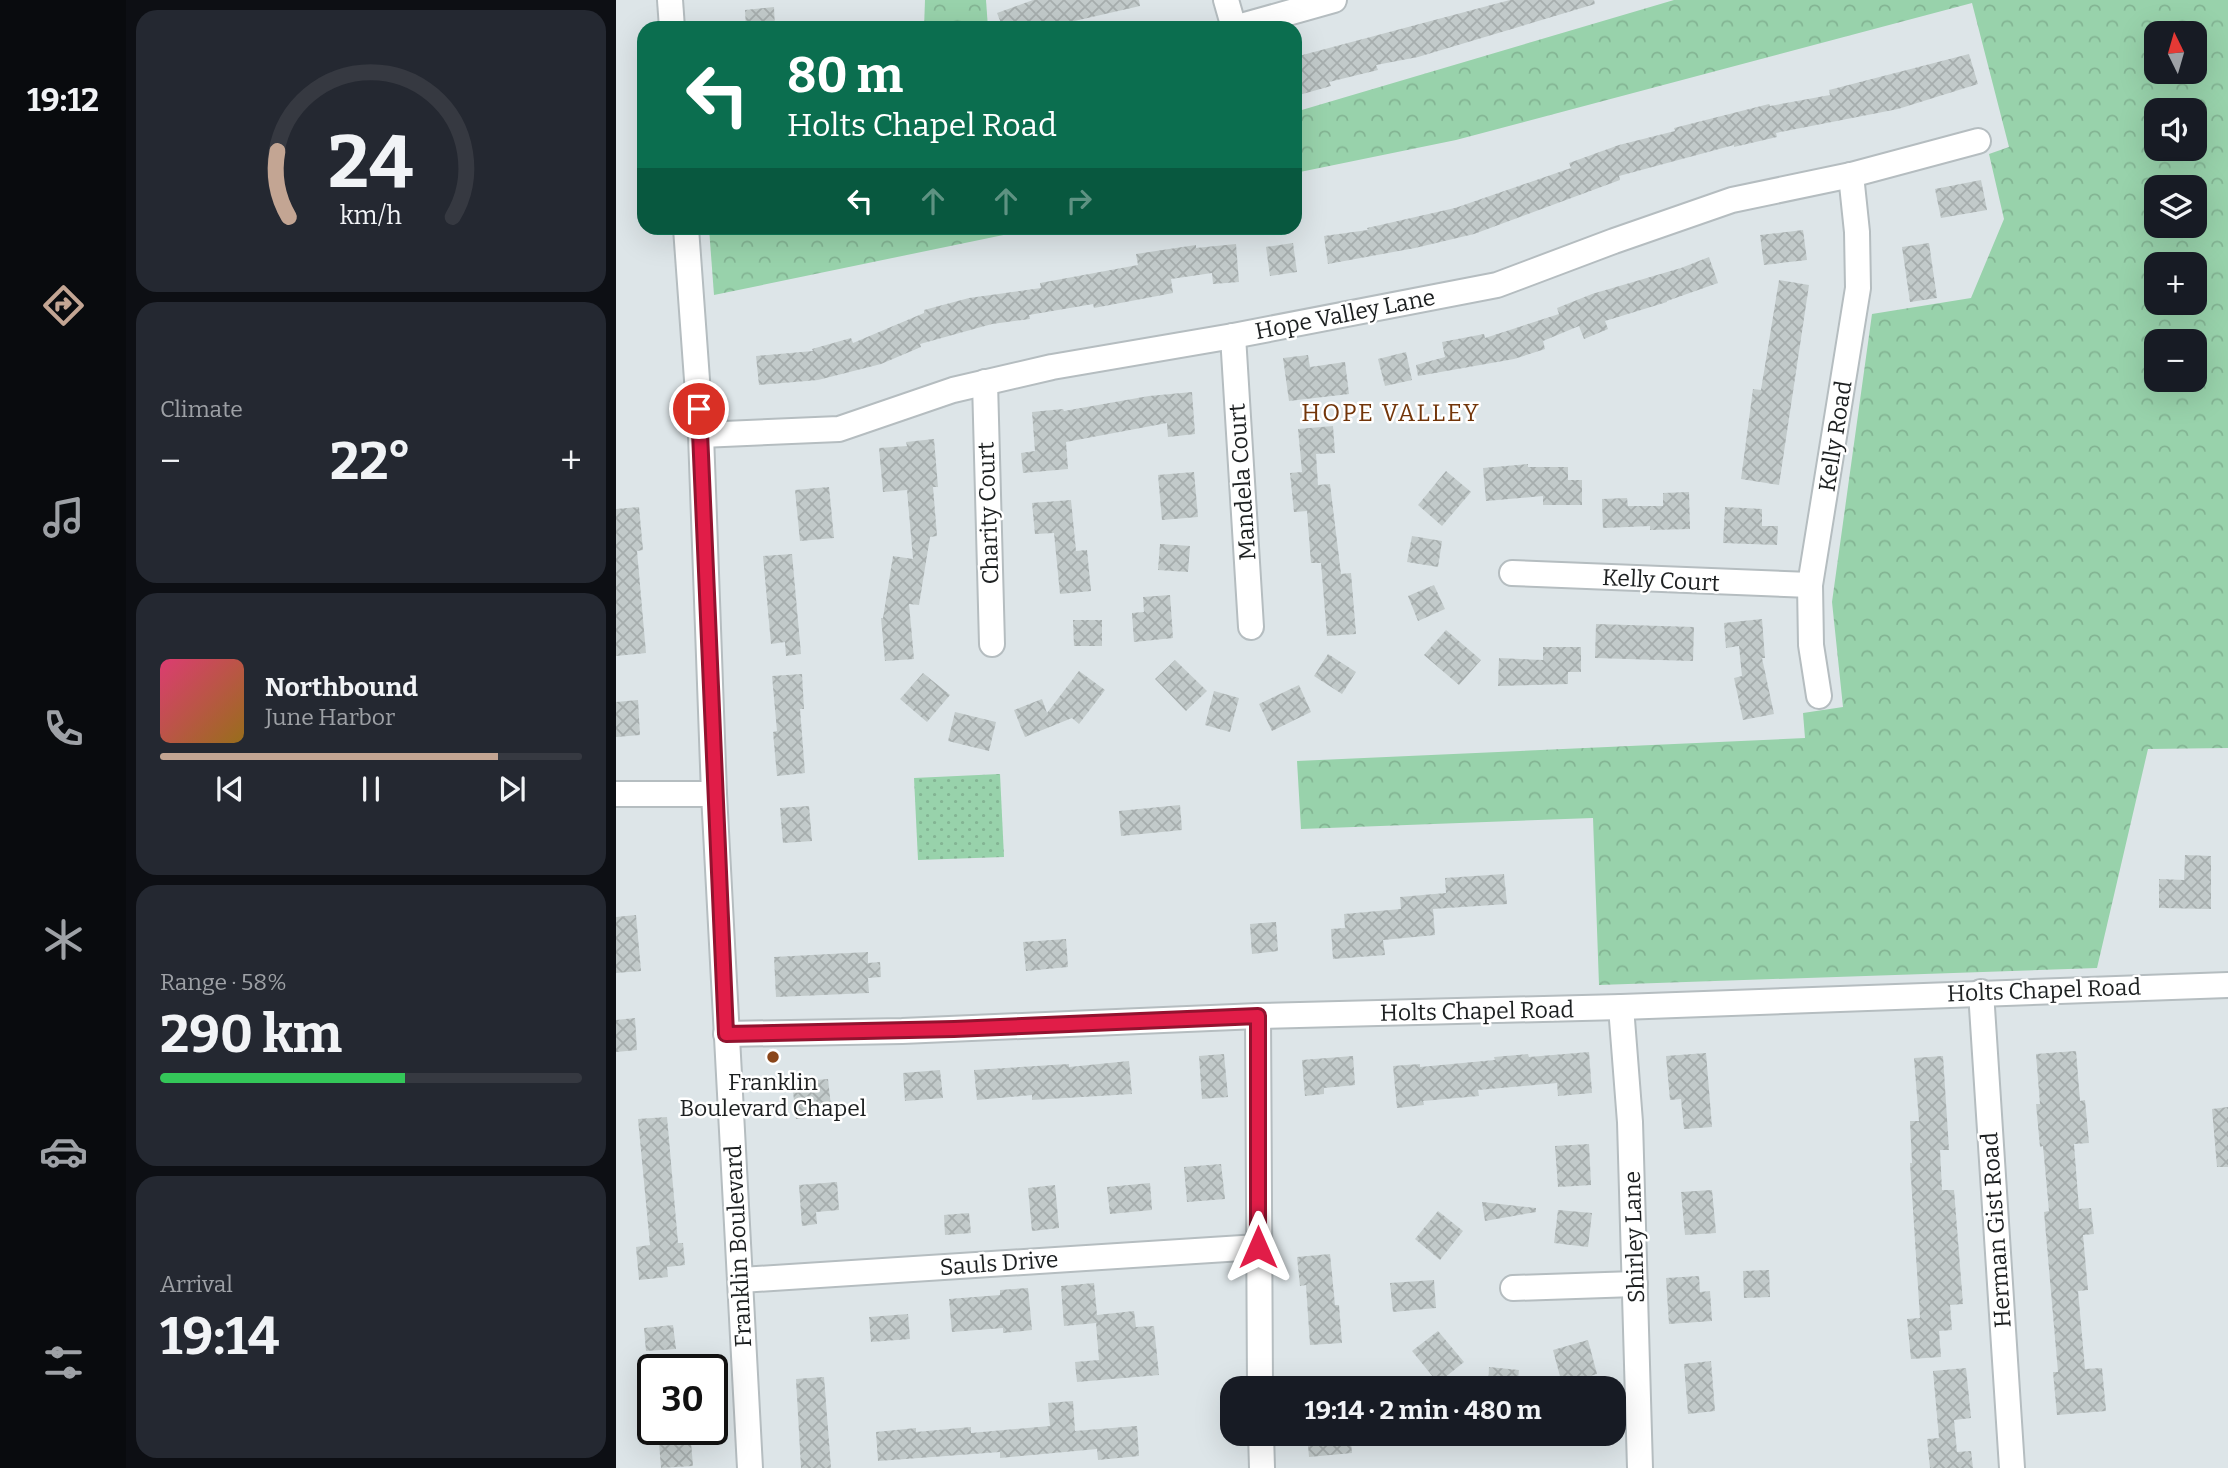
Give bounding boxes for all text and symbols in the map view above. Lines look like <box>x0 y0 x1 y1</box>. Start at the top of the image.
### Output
north arrow <box>2144 21 2207 84</box>
map controls <box>2144 21 2207 392</box>
text: 80 m <box>787 46 903 105</box>
icon: left <box>672 49 763 140</box>
text: 19:12 <box>27 81 99 119</box>
button: sound <box>2144 98 2207 161</box>
text: Holts Chapel Road <box>787 106 1057 144</box>
text: 24 <box>328 119 414 206</box>
button: layers <box>2144 175 2207 238</box>
icon: left <box>841 182 879 220</box>
icon: ahead <box>914 182 952 220</box>
icon: ahead <box>987 182 1025 220</box>
icon: right <box>1060 182 1098 220</box>
text: km/h <box>340 201 402 231</box>
button: + <box>2144 252 2207 315</box>
icon: directions <box>39 281 88 330</box>
street label: Hope Valley Lane <box>1253 283 1437 345</box>
button: − <box>2144 329 2207 392</box>
street label: Kelly Road <box>1812 378 1858 493</box>
pin <box>669 379 729 439</box>
icon: arrive <box>680 390 718 428</box>
text: Climate <box>160 395 243 423</box>
district label: HOPE VALLEY <box>1301 399 1481 427</box>
street label: Mandela Court <box>1223 403 1261 561</box>
text: 22° <box>330 430 411 493</box>
text: − <box>160 438 181 484</box>
text: + <box>560 438 582 484</box>
street label: Charity Court <box>972 441 1004 585</box>
icon: music <box>39 493 88 542</box>
street label: Kelly Court <box>1601 563 1721 597</box>
text: Northbound <box>265 672 418 703</box>
text: June Harbor <box>265 703 395 731</box>
icon: phone <box>39 704 88 753</box>
icon: previous <box>211 770 249 808</box>
icon: pause <box>352 770 390 808</box>
icon: next <box>493 770 531 808</box>
icon: climate <box>39 915 88 964</box>
text: Range · 58% <box>160 968 287 996</box>
street label: Holts Chapel Road <box>1947 973 2142 1007</box>
street label: Holts Chapel Road <box>1380 995 1575 1027</box>
text: 290 km <box>160 1003 342 1066</box>
marker: Franklin Boulevard Chapel <box>765 1049 781 1065</box>
place label: Franklin Boulevard Chapel <box>680 1068 867 1122</box>
icon: car <box>39 1127 88 1176</box>
street label: Herman Gist Road <box>1975 1131 2017 1329</box>
street label: Franklin Boulevard <box>719 1144 757 1348</box>
street label: Shirley Lane <box>1618 1170 1650 1304</box>
position arrow <box>1221 1210 1295 1284</box>
street label: Sauls Drive <box>939 1245 1059 1281</box>
text: Arrival <box>160 1270 233 1298</box>
text: 19:14 <box>160 1305 279 1368</box>
icon: filters <box>39 1338 88 1387</box>
speed limit sign: 30 <box>637 1354 728 1445</box>
text: 19:14 · 2 min · 480 m <box>1304 1395 1542 1426</box>

